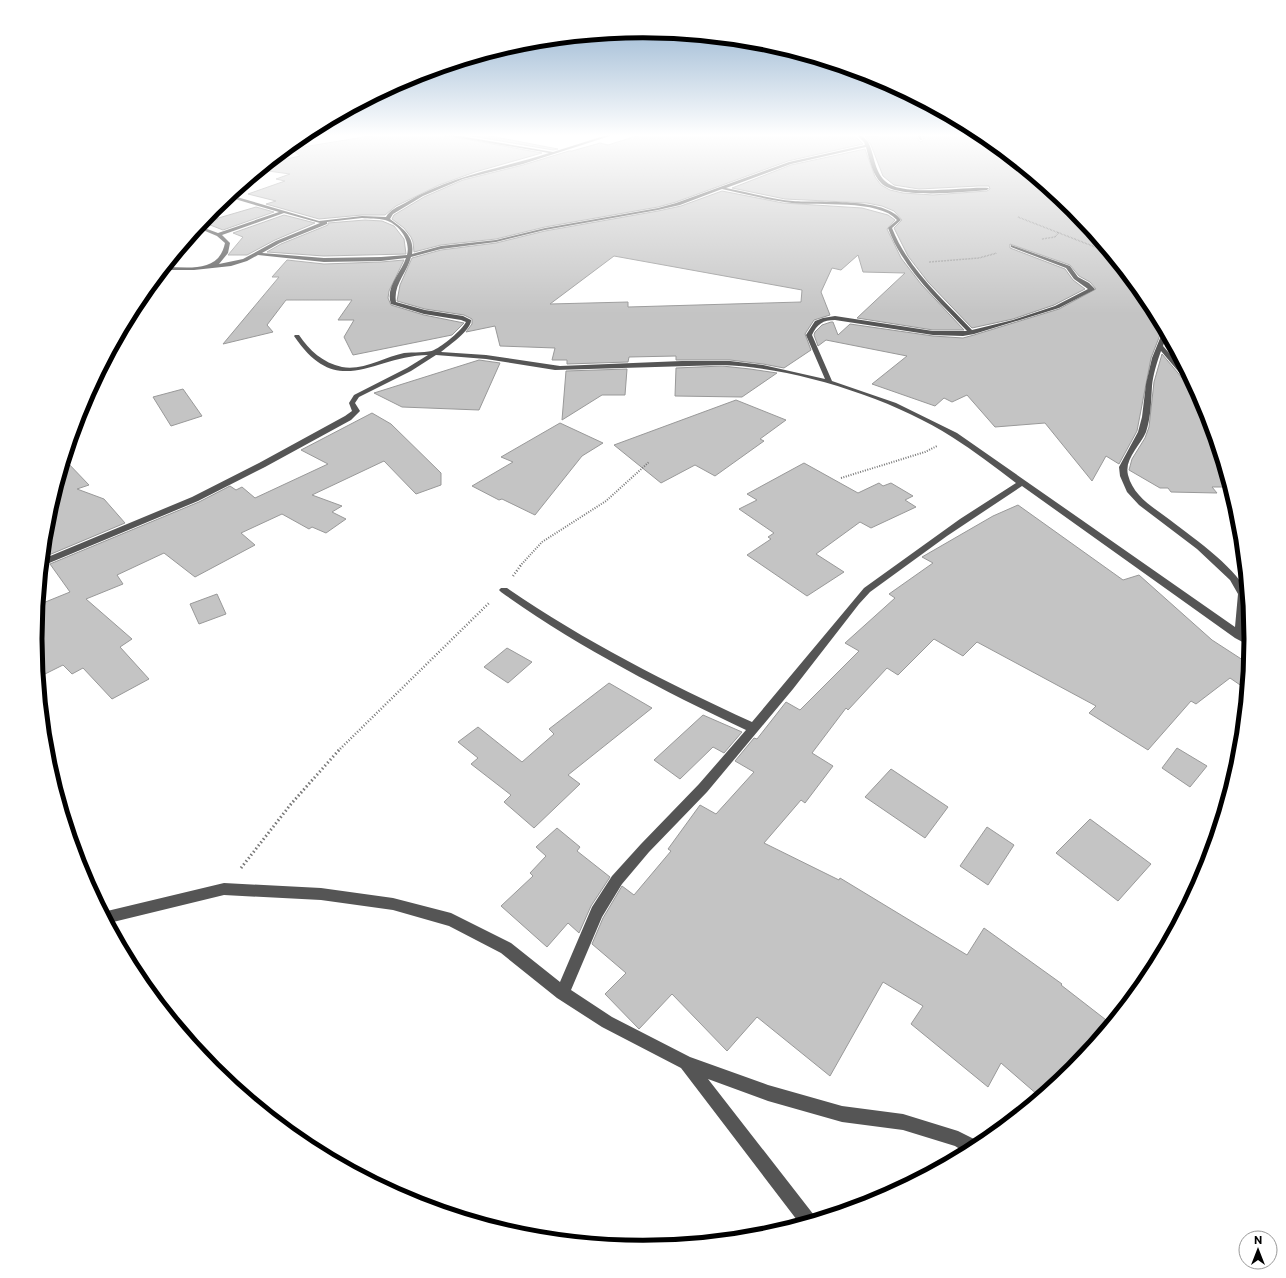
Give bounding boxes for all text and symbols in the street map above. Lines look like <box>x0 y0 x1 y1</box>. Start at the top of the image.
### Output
north arrow <box>1238 1230 1278 1270</box>
text: N <box>1254 1233 1262 1246</box>

